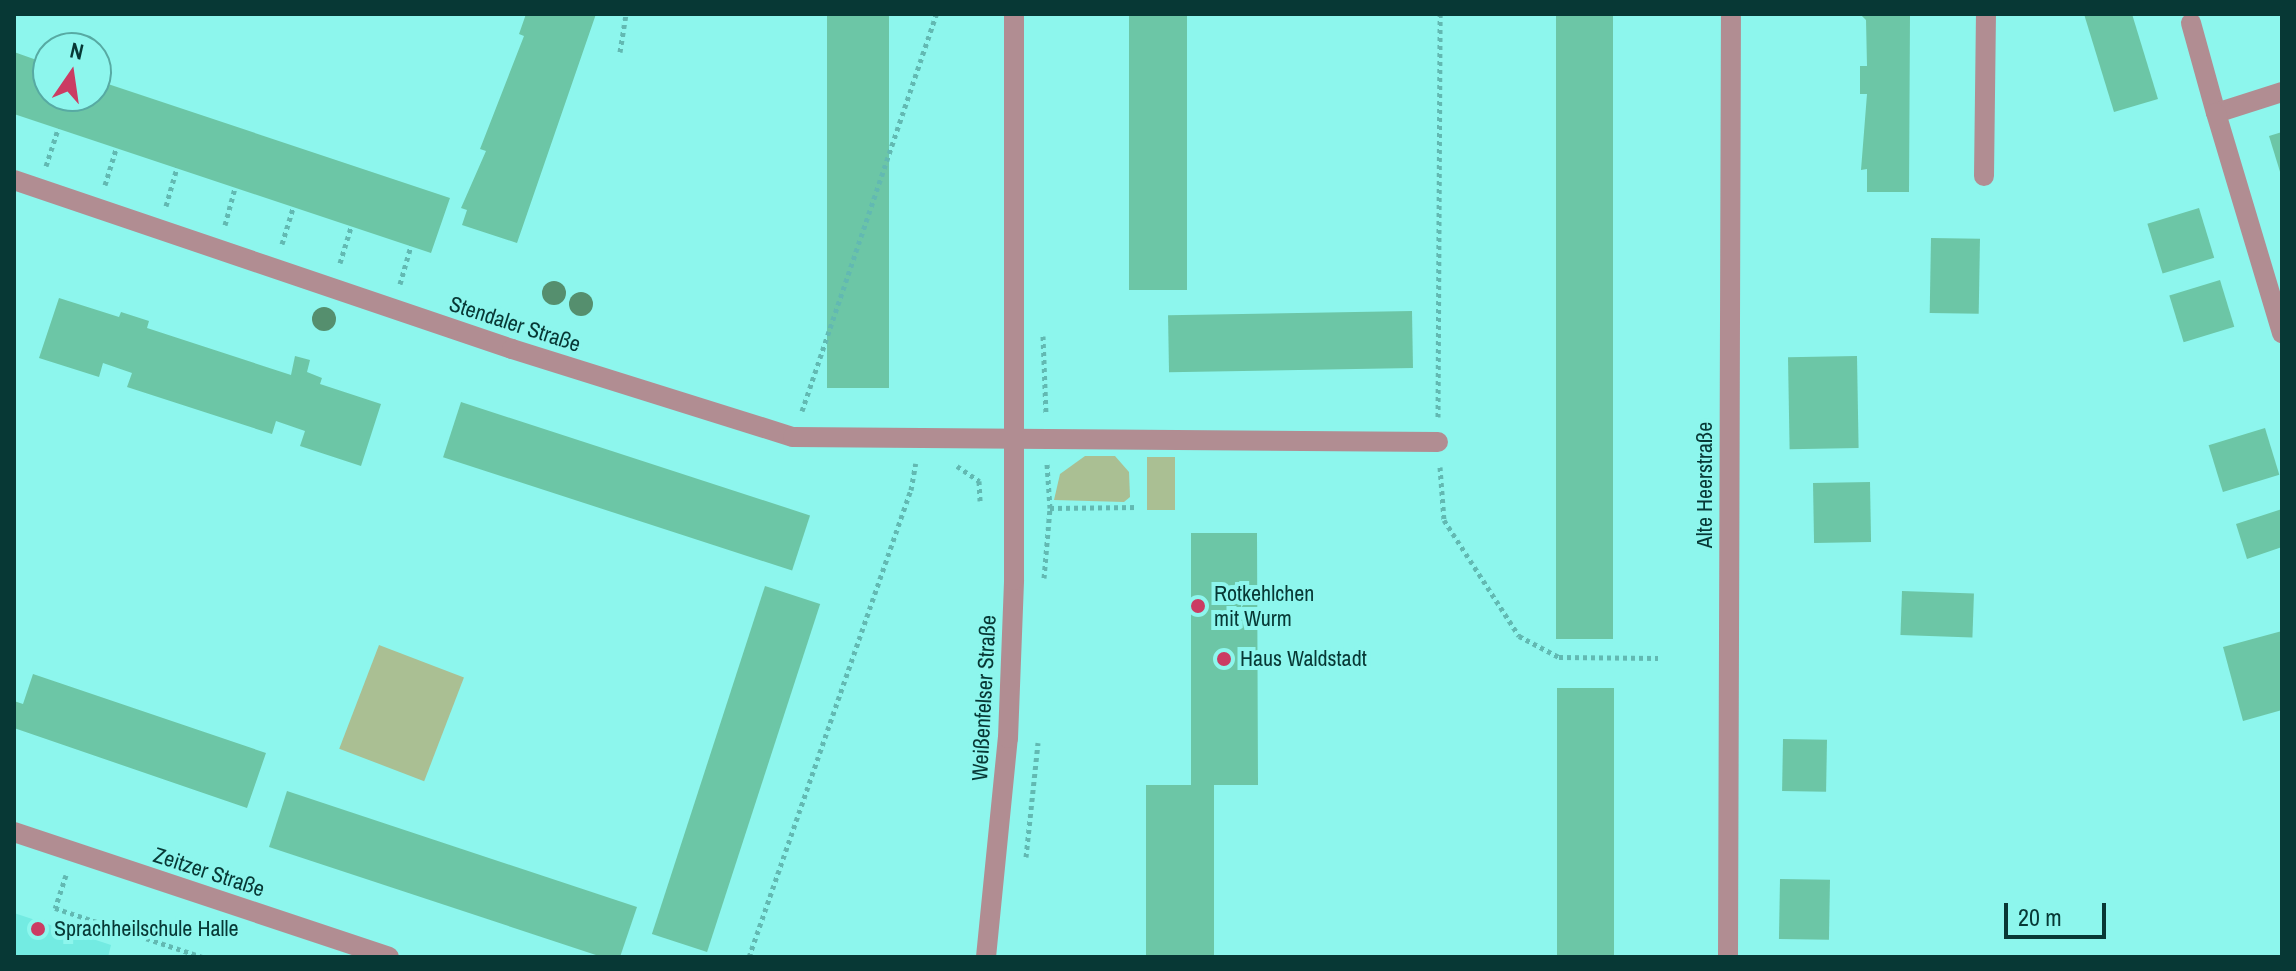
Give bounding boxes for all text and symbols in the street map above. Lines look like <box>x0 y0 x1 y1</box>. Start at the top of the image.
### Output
north arrow <box>32 32 112 112</box>
text: N <box>67 34 87 67</box>
street label: Stendaler Straße <box>446 290 584 358</box>
street label: Alte Heerstraße <box>1692 422 1718 548</box>
place label: Rotkehlchen mit Wurm <box>1214 580 1314 632</box>
marker: Rotkehlchen mit Wurm <box>1189 597 1207 615</box>
street label: Weißenfelser Straße <box>966 614 1002 782</box>
place label: Haus Waldstadt <box>1240 646 1367 672</box>
marker: Haus Waldstadt <box>1215 650 1233 668</box>
street label: Zeitzer Straße <box>150 842 268 902</box>
scale bar <box>2008 887 2110 937</box>
text: 20 m <box>2018 901 2062 933</box>
place label: Sprachheilschule Halle <box>54 916 238 942</box>
marker: Sprachheilschule Halle <box>29 920 47 938</box>

